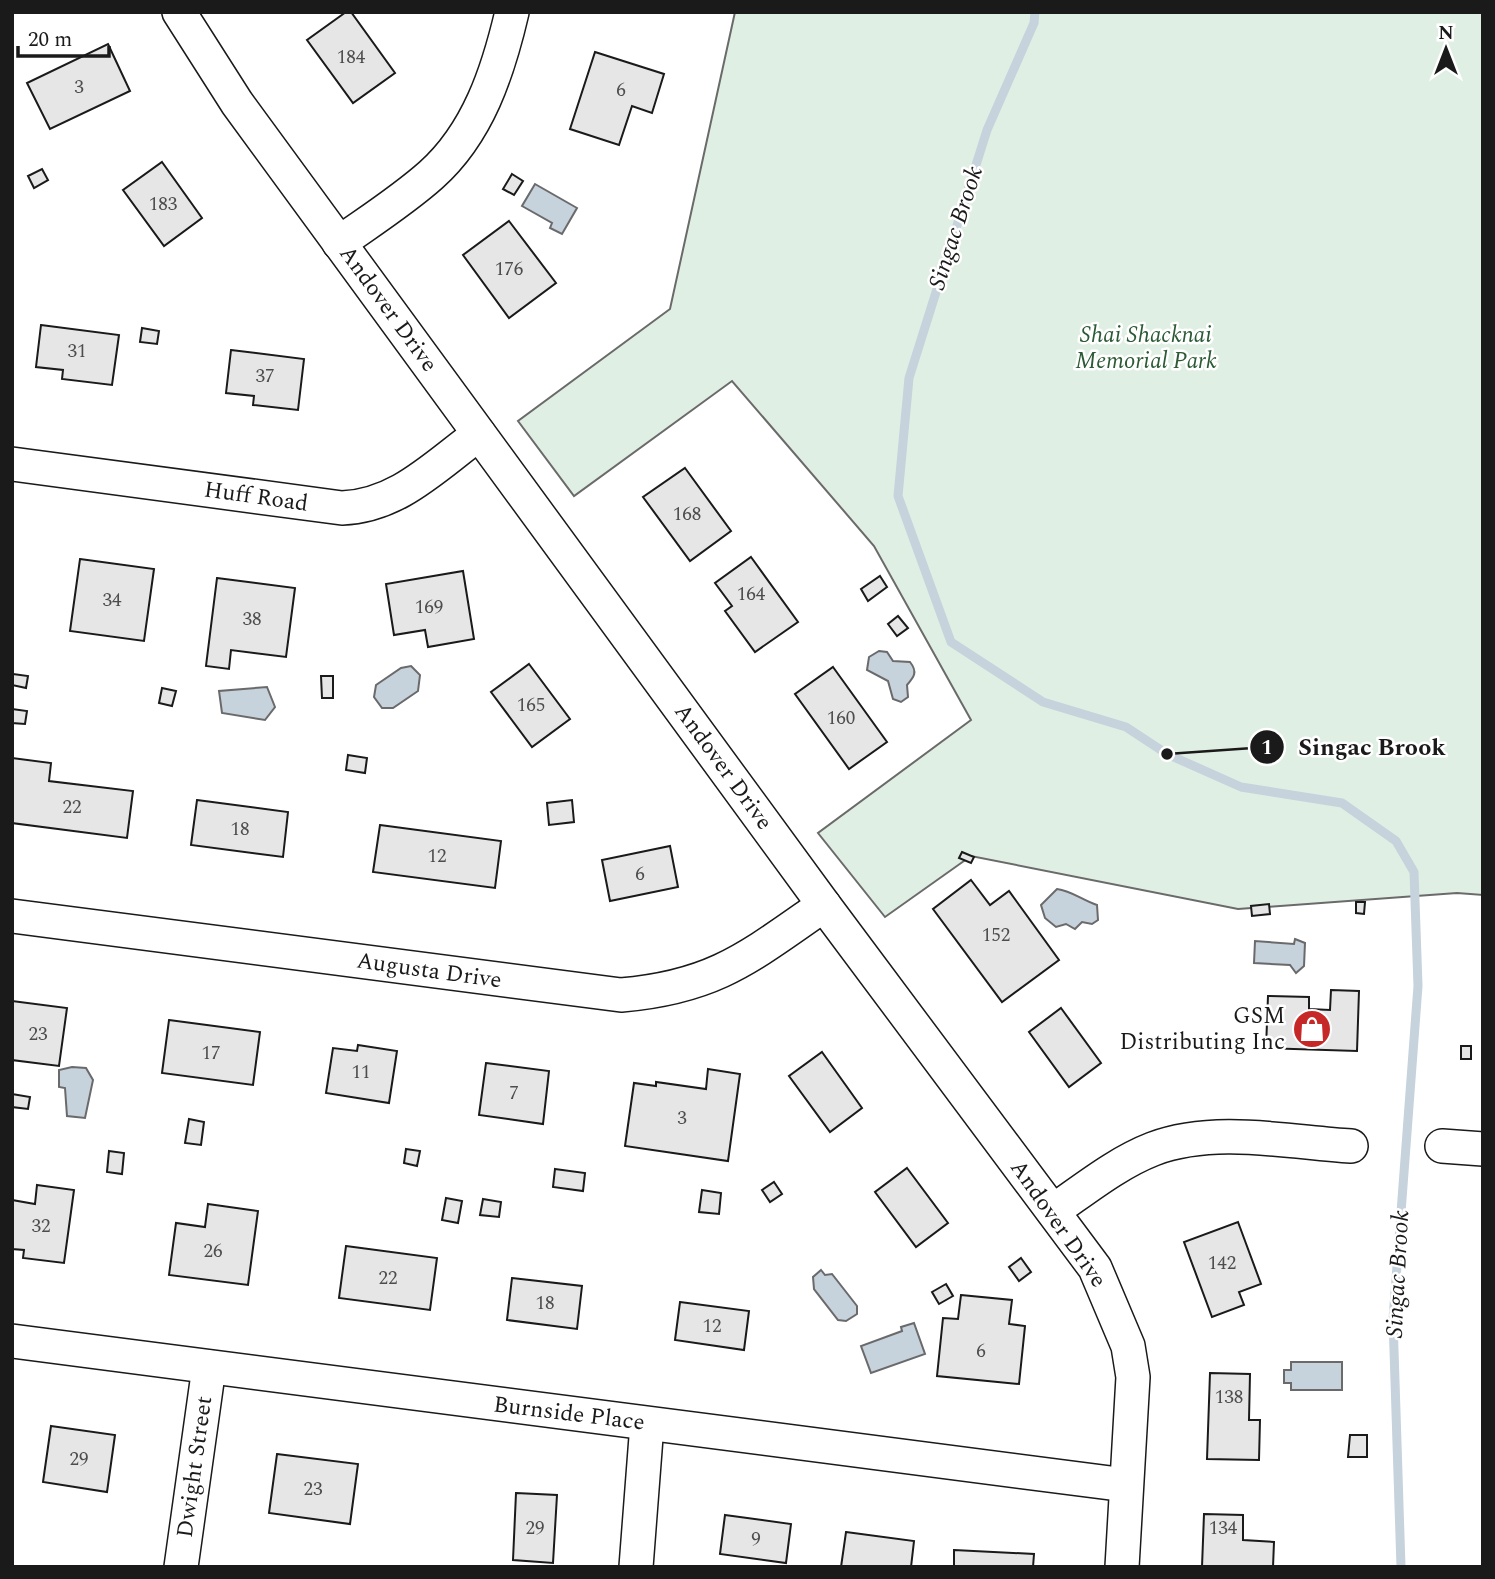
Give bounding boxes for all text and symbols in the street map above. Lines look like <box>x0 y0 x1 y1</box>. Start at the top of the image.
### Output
scale bar <box>18 14 108 58</box>
north arrow <box>1411 14 1481 84</box>
text: N <box>1438 19 1454 48</box>
text: 20 m <box>28 24 72 56</box>
house number: 184 <box>337 43 366 72</box>
house number: 3 <box>74 73 84 102</box>
house number: 6 <box>616 76 626 105</box>
water label: Singac Brook <box>919 162 993 294</box>
house number: 183 <box>149 190 178 219</box>
street label: Andover Drive <box>330 238 446 380</box>
house number: 176 <box>495 255 523 284</box>
park label: Shai Shacknai Memorial Park <box>1075 318 1217 379</box>
house number: 31 <box>67 337 87 366</box>
house number: 37 <box>255 362 275 391</box>
street label: Huff Road <box>202 472 310 522</box>
house number: 168 <box>673 500 701 529</box>
house number: 164 <box>737 580 766 609</box>
house number: 34 <box>102 586 122 615</box>
house number: 169 <box>415 593 443 622</box>
house number: 38 <box>242 605 262 634</box>
house number: 165 <box>517 691 545 720</box>
street label: Andover Drive <box>665 696 781 838</box>
house number: 160 <box>827 704 855 733</box>
callout: Singac Brook <box>1250 725 1460 770</box>
text: Singac Brook <box>1298 730 1446 766</box>
text: 1 <box>1261 732 1273 764</box>
house number: 22 <box>62 793 82 822</box>
house number: 18 <box>230 815 250 844</box>
house number: 12 <box>427 842 447 871</box>
house number: 6 <box>635 860 645 889</box>
house number: 152 <box>982 921 1010 950</box>
street label: Augusta Drive <box>354 943 504 999</box>
place label: GSM Distributing Inc <box>1119 999 1285 1060</box>
shop icon: GSM Distributing Inc <box>1291 1008 1333 1050</box>
house number: 23 <box>28 1020 48 1049</box>
house number: 17 <box>201 1039 221 1068</box>
house number: 11 <box>351 1058 371 1087</box>
house number: 7 <box>509 1079 519 1108</box>
house number: 3 <box>677 1104 687 1133</box>
street label: Andover Drive <box>1001 1153 1115 1295</box>
water label: Singac Brook <box>1377 1209 1419 1339</box>
house number: 32 <box>31 1212 51 1241</box>
house number: 26 <box>203 1237 223 1266</box>
house number: 142 <box>1208 1249 1236 1278</box>
house number: 22 <box>378 1264 398 1293</box>
house number: 18 <box>535 1289 555 1318</box>
house number: 12 <box>702 1312 722 1341</box>
house number: 6 <box>976 1337 986 1366</box>
house number: 138 <box>1215 1383 1243 1412</box>
street label: Burnside Place <box>491 1387 647 1441</box>
street label: Dwight Street <box>168 1394 222 1540</box>
house number: 29 <box>69 1445 89 1474</box>
house number: 23 <box>303 1475 323 1504</box>
house number: 29 <box>525 1514 545 1543</box>
house number: 134 <box>1209 1514 1238 1543</box>
house number: 9 <box>751 1525 761 1554</box>

